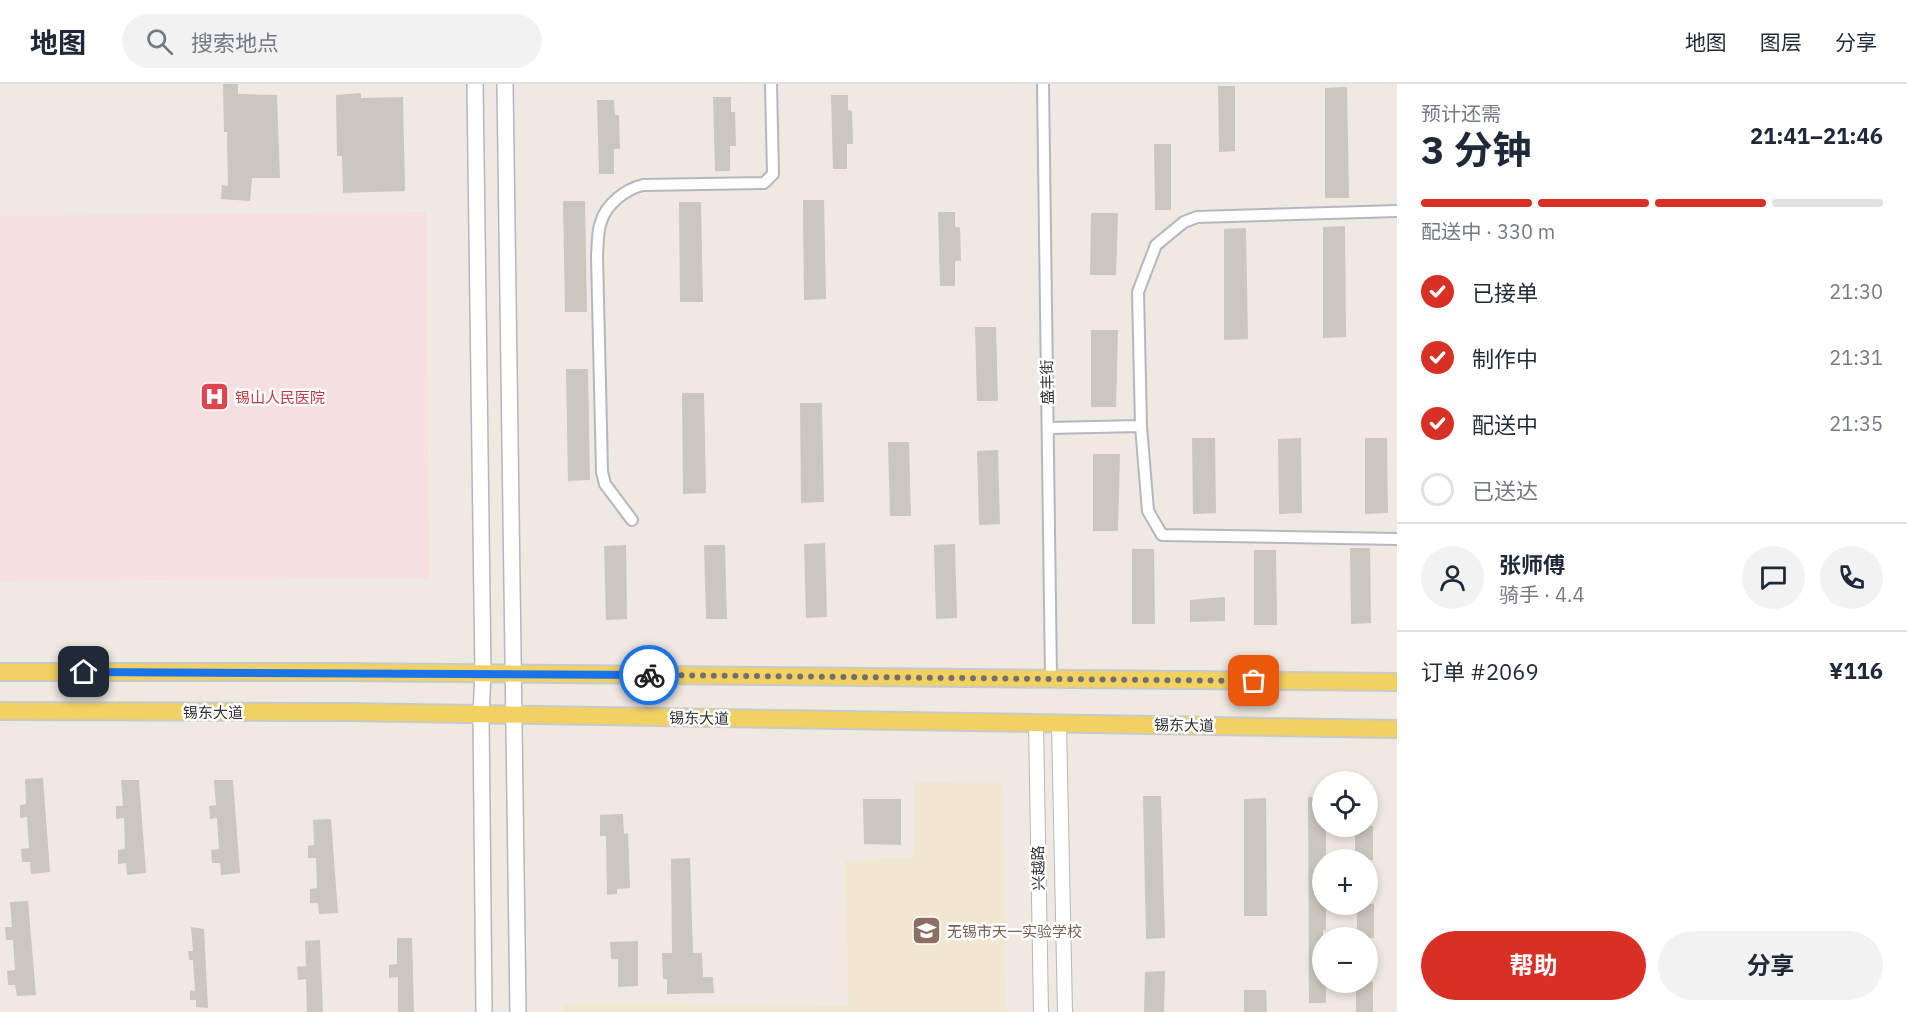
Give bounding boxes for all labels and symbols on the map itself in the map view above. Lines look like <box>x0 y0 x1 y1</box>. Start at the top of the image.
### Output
street label: 盛丰街 <box>1037 359 1057 405</box>
hospital icon: 锡山人民医院 <box>198 381 230 413</box>
place label: 锡山人民医院 <box>235 388 325 407</box>
courier <box>619 645 679 705</box>
pin <box>58 646 109 697</box>
pin <box>1228 655 1279 706</box>
street label: 锡东大道 <box>183 703 243 722</box>
street label: 锡东大道 <box>669 708 729 728</box>
street label: 锡东大道 <box>1154 715 1214 735</box>
street label: 兴越路 <box>1028 845 1048 891</box>
school or university icon: 无锡市天一实验学校 <box>910 915 942 947</box>
place label: 无锡市天一实验学校 <box>947 922 1082 941</box>

